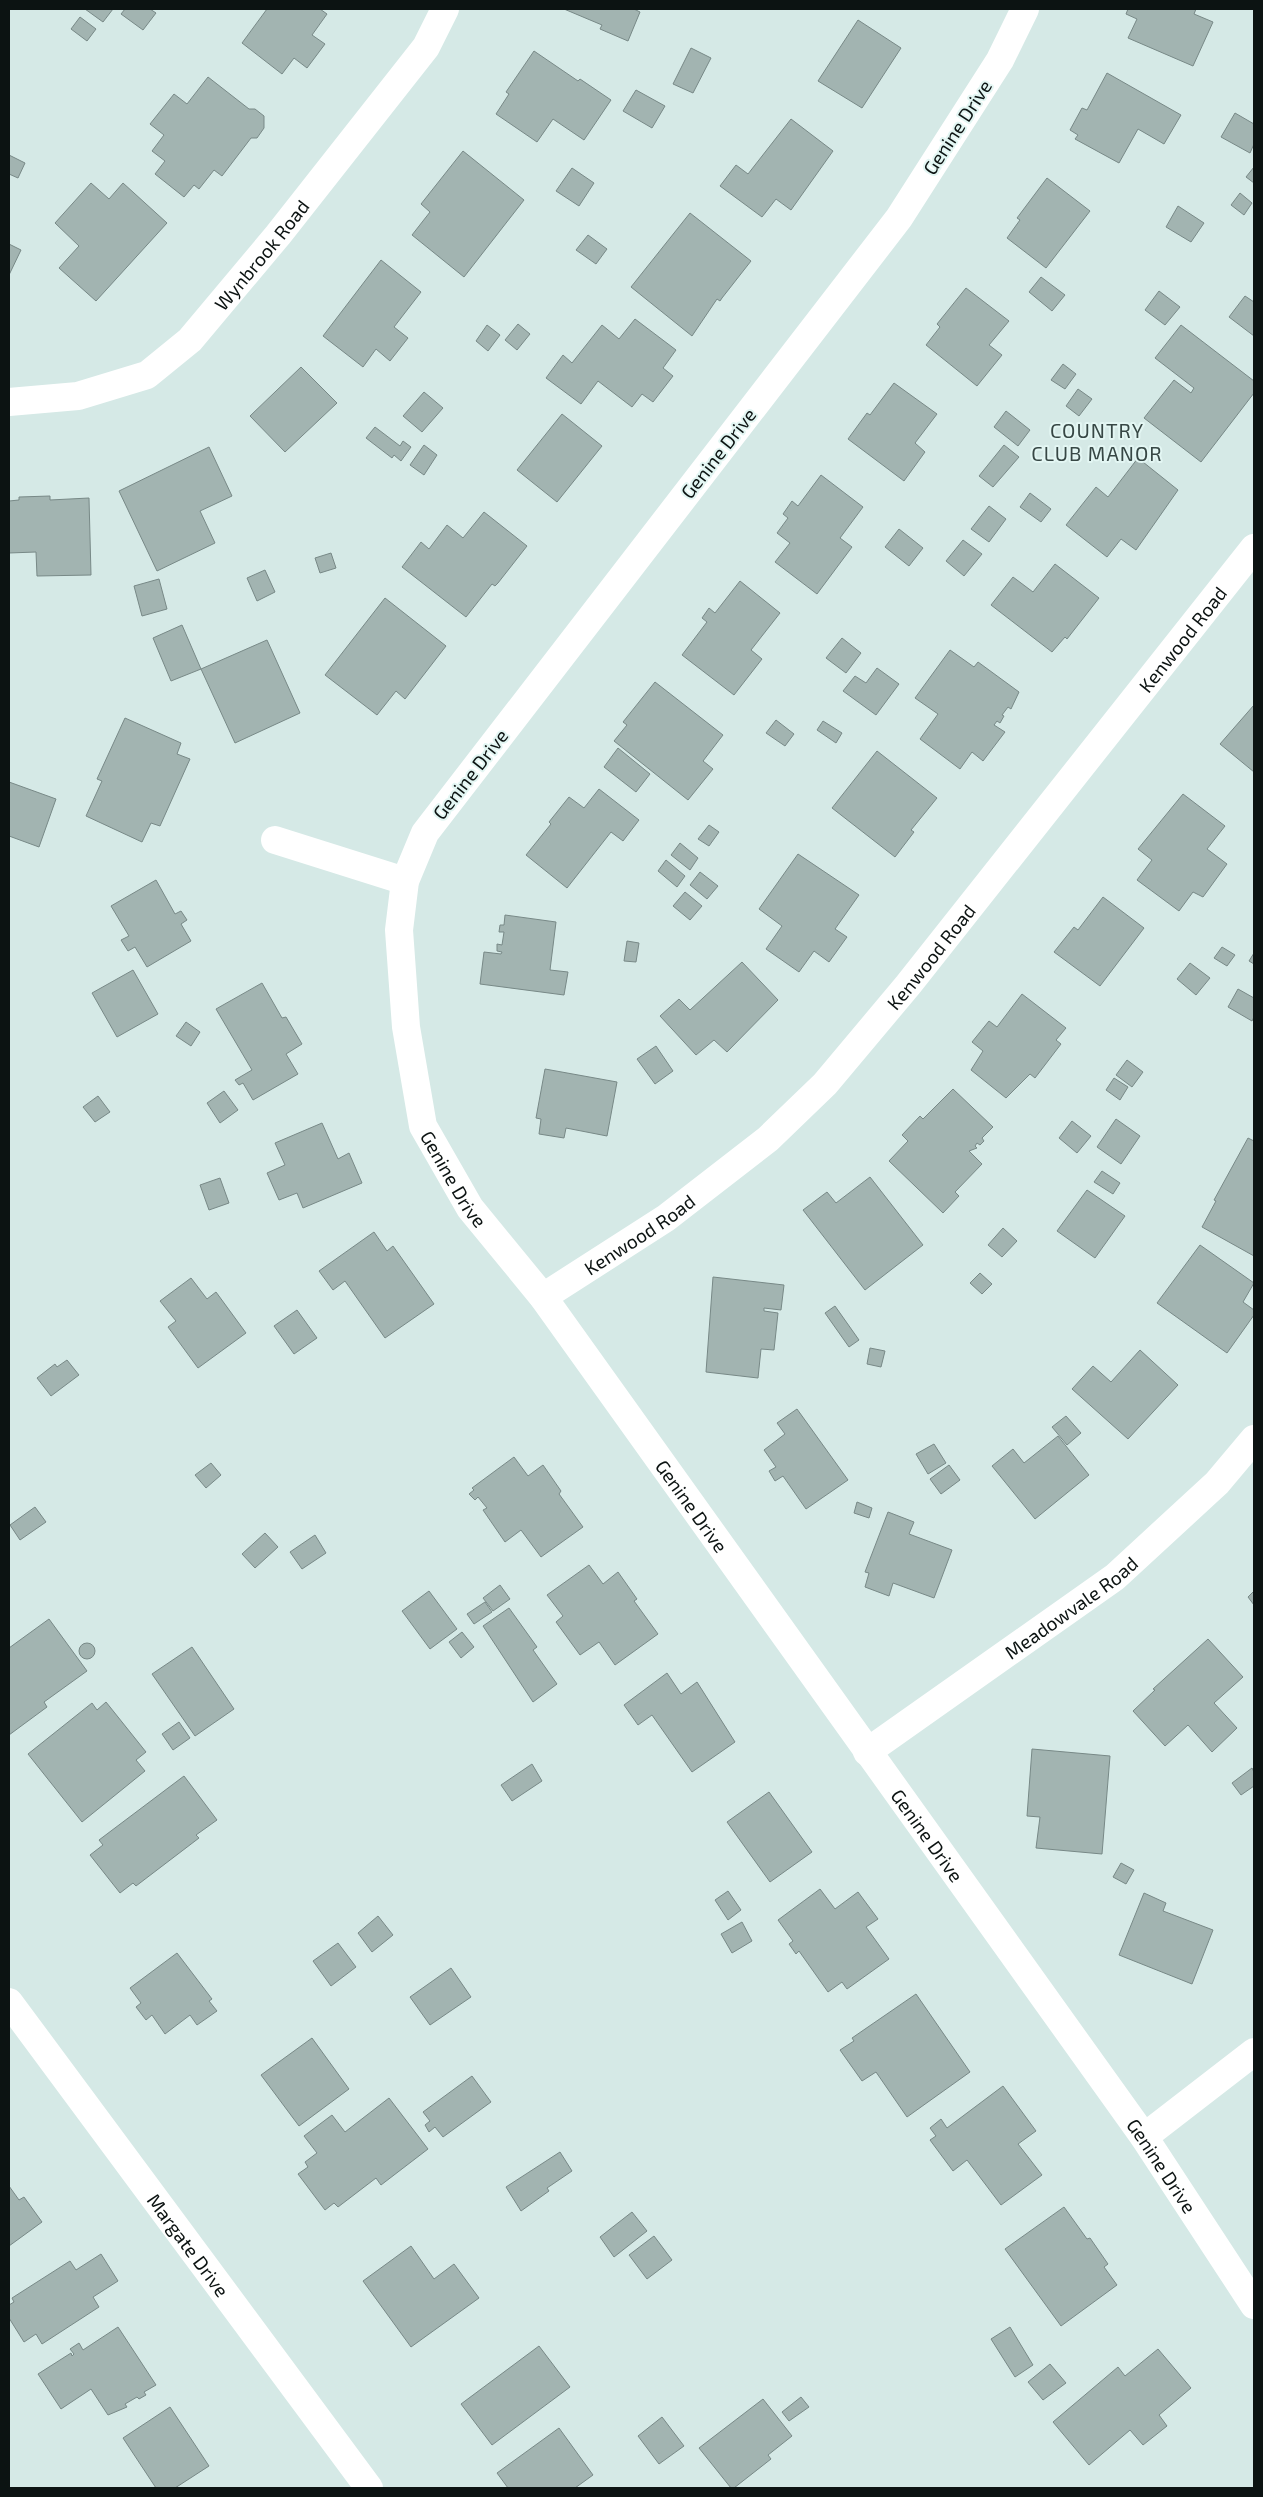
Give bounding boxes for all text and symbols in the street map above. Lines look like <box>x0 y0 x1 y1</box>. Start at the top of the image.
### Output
street label: Genine Drive <box>918 75 996 179</box>
street label: Wynbrook Road <box>209 195 313 314</box>
street label: Genine Drive <box>676 403 760 503</box>
district label: COUNTRY CLUB MANOR <box>1031 418 1163 465</box>
street label: Kenwood Road <box>1133 581 1231 696</box>
street label: Genine Drive <box>428 724 512 824</box>
street label: Kenwood Road <box>881 899 979 1014</box>
street label: Genine Drive <box>416 1126 492 1231</box>
street label: Kenwood Road <box>580 1189 699 1279</box>
street label: Genine Drive <box>651 1455 733 1556</box>
street label: Meadowvale Road <box>1000 1551 1142 1663</box>
street label: Genine Drive <box>887 1784 969 1886</box>
street label: Genine Drive <box>1123 2114 1202 2217</box>
street label: Margate Drive <box>143 2189 234 2301</box>

